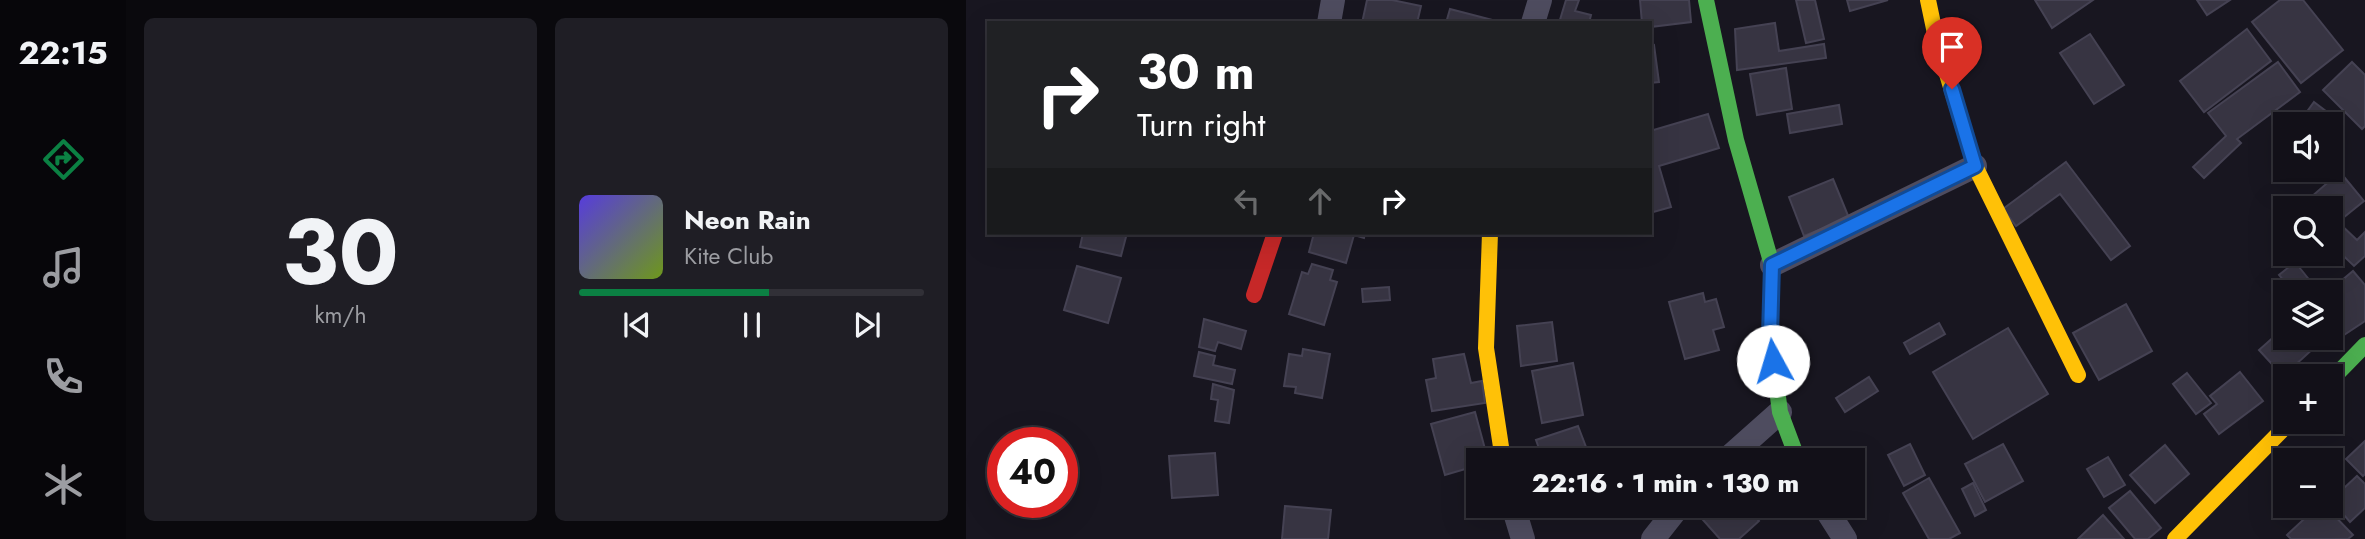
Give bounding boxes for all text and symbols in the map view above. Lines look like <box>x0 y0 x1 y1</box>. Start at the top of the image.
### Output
pin <box>1922 17 1982 89</box>
icon: arrive <box>1933 28 1971 66</box>
text: 22:15 <box>18 30 108 76</box>
text: 30 m <box>1137 37 1255 107</box>
icon: right <box>1022 49 1113 140</box>
text: Turn right <box>1137 102 1266 148</box>
map controls <box>2273 112 2343 518</box>
button: sound <box>2273 112 2343 182</box>
icon: directions <box>39 135 88 184</box>
icon: left <box>1228 182 1266 220</box>
icon: ahead <box>1301 182 1339 220</box>
icon: right <box>1374 182 1412 220</box>
text: 30 <box>282 187 399 318</box>
button: search <box>2273 196 2343 266</box>
text: Neon Rain <box>684 201 811 239</box>
text: Kite Club <box>684 239 773 273</box>
icon: music <box>39 243 88 292</box>
button: layers <box>2273 280 2343 350</box>
text: km/h <box>315 298 366 332</box>
icon: previous <box>618 306 656 344</box>
icon: pause <box>733 306 771 344</box>
icon: next <box>848 306 886 344</box>
position arrow <box>1736 324 1810 398</box>
icon: phone <box>39 352 88 401</box>
button: + <box>2273 364 2343 434</box>
speed limit sign: 40 <box>987 427 1078 518</box>
button: − <box>2273 448 2343 518</box>
icon: climate <box>39 460 88 509</box>
text: 22:16 · 1 min · 130 m <box>1532 464 1799 502</box>

